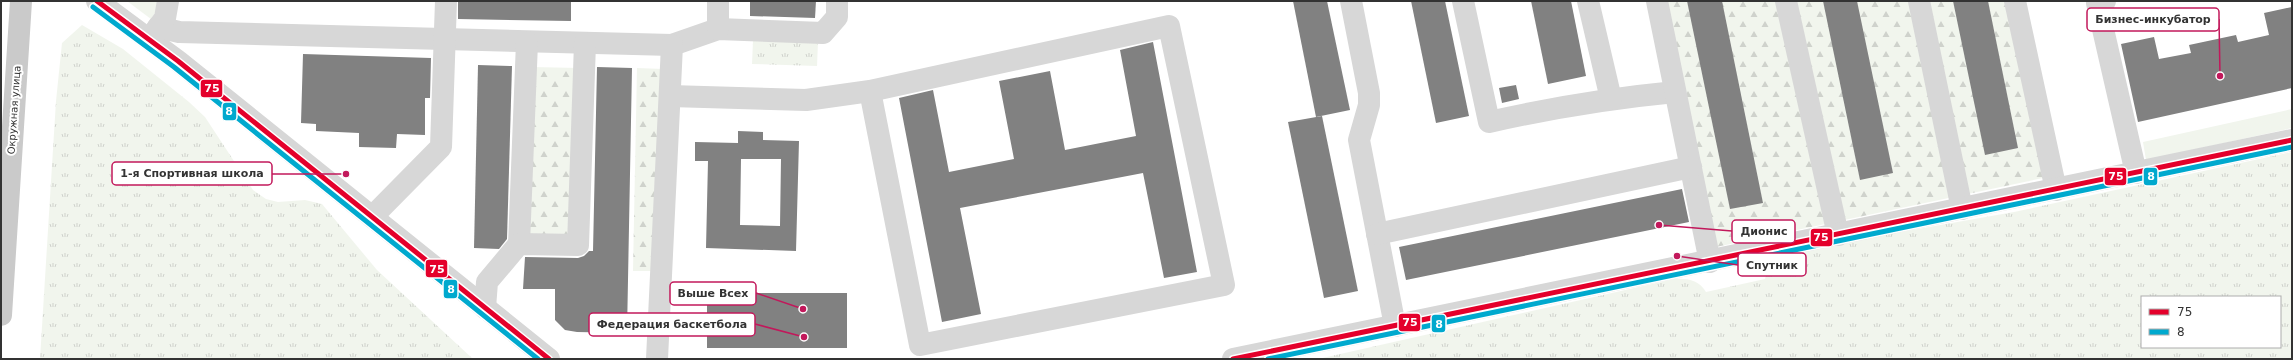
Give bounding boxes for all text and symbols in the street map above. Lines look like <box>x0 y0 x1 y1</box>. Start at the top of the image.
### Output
callout: Бизнес-инкубатор <box>2087 8 2219 31</box>
text: Бизнес-инкубатор <box>2095 13 2211 26</box>
street label: Окружная улица <box>5 65 23 155</box>
line badge: 75 <box>200 79 223 98</box>
text: 75 <box>204 82 220 95</box>
line badge: 8 <box>222 102 237 121</box>
text: 8 <box>225 105 233 118</box>
callout: 1-я Спортивная школа <box>112 162 272 185</box>
text: 1-я Спортивная школа <box>120 167 264 180</box>
line badge: 75 <box>2104 167 2127 186</box>
line badge: 8 <box>2143 167 2158 186</box>
text: 75 <box>2108 170 2124 183</box>
text: 8 <box>2147 170 2155 183</box>
callout: Дионис <box>1732 220 1795 243</box>
text: Дионис <box>1741 225 1787 238</box>
line badge: 75 <box>1810 228 1833 247</box>
text: 75 <box>1813 231 1829 244</box>
callout: Спутник <box>1738 253 1806 276</box>
line badge: 75 <box>425 259 448 278</box>
text: Спутник <box>1746 259 1799 272</box>
text: 75 <box>429 263 445 276</box>
line badge: 8 <box>443 279 458 299</box>
callout: Выше Всех <box>670 282 756 305</box>
text: 8 <box>447 283 455 296</box>
text: Выше Всех <box>678 287 748 300</box>
legend <box>2141 296 2281 348</box>
text: 75 <box>2177 305 2192 319</box>
callout: Федерация баскетбола <box>589 313 755 336</box>
line badge: 75 <box>1398 313 1421 332</box>
line badge: 8 <box>1431 314 1446 333</box>
text: 75 <box>1402 316 1418 329</box>
text: Федерация баскетбола <box>597 318 747 331</box>
text: 8 <box>1435 318 1443 331</box>
text: 8 <box>2177 325 2185 339</box>

